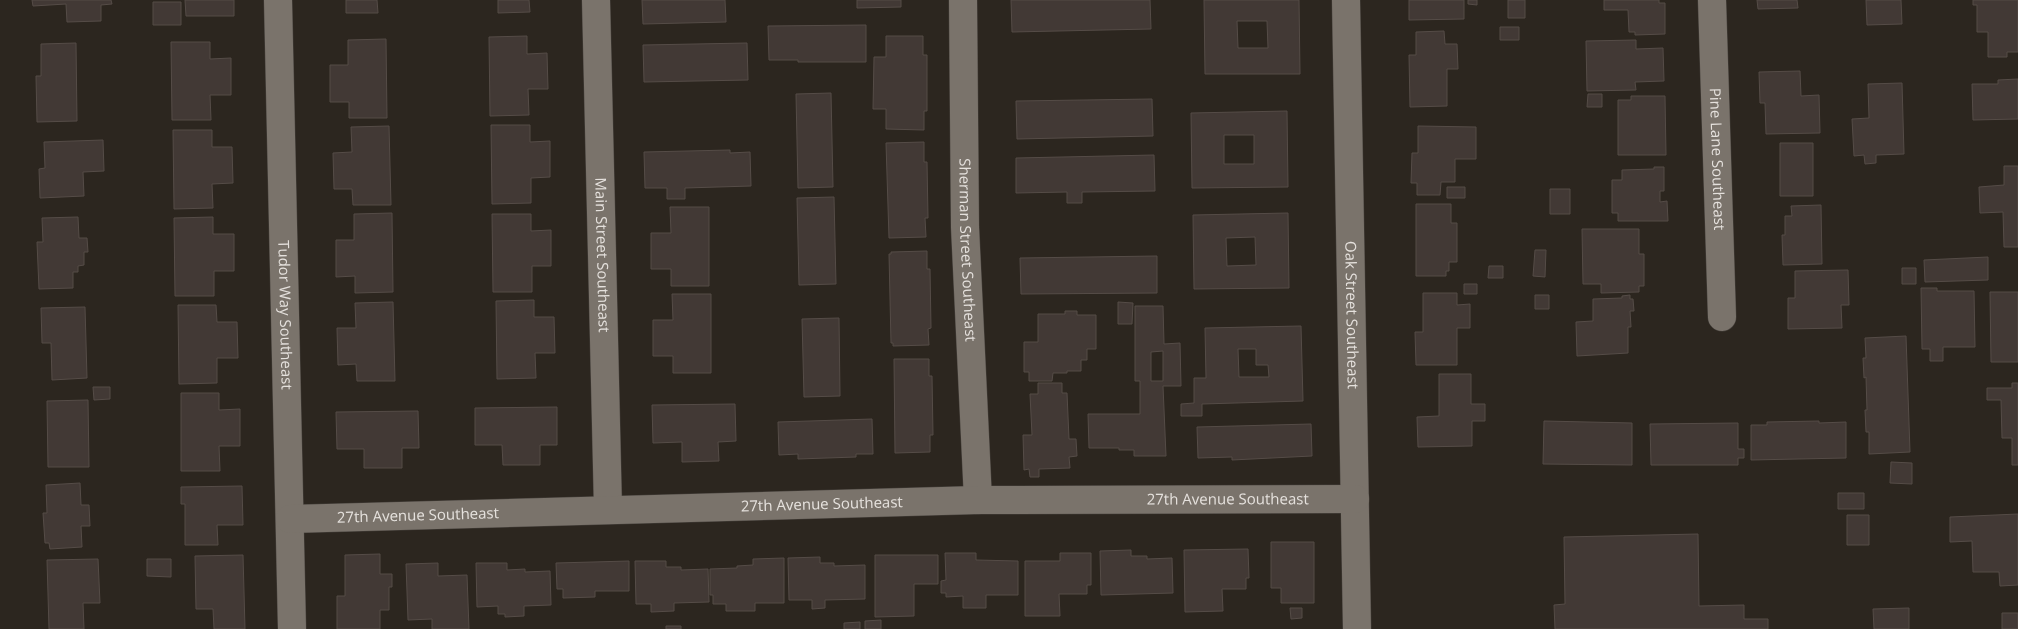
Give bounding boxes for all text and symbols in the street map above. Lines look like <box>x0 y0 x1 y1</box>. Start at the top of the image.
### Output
street label: Pine Lane Southeast <box>1706 87 1730 230</box>
street label: Sherman Street Southeast <box>955 158 981 342</box>
street label: Main Street Southeast <box>591 177 615 333</box>
street label: Tudor Way Southeast <box>274 240 298 390</box>
street label: Oak Street Southeast <box>1341 241 1364 389</box>
street label: 27th Avenue Southeast <box>1147 488 1309 509</box>
street label: 27th Avenue Southeast <box>740 491 903 516</box>
street label: 27th Avenue Southeast <box>337 502 499 527</box>

